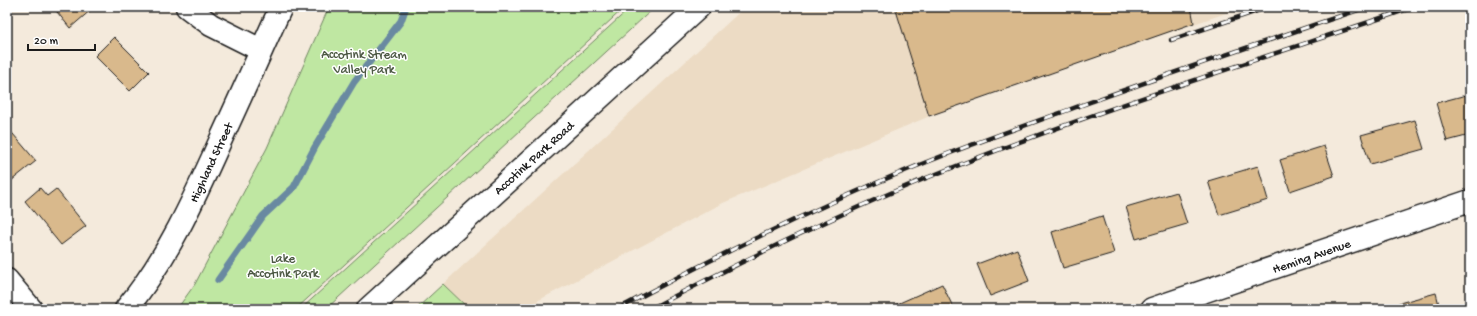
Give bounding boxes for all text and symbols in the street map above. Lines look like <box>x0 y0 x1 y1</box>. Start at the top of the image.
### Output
scale bar <box>28 26 95 52</box>
text: 20 m <box>34 35 59 49</box>
park label: Accotink Stream Valley Park <box>321 48 407 78</box>
street label: Accotink Park Road <box>491 118 579 199</box>
street label: Highland Street <box>187 119 238 205</box>
street label: Heming Avenue <box>1271 237 1353 278</box>
park label: Lake Accotink Park <box>247 252 320 282</box>

